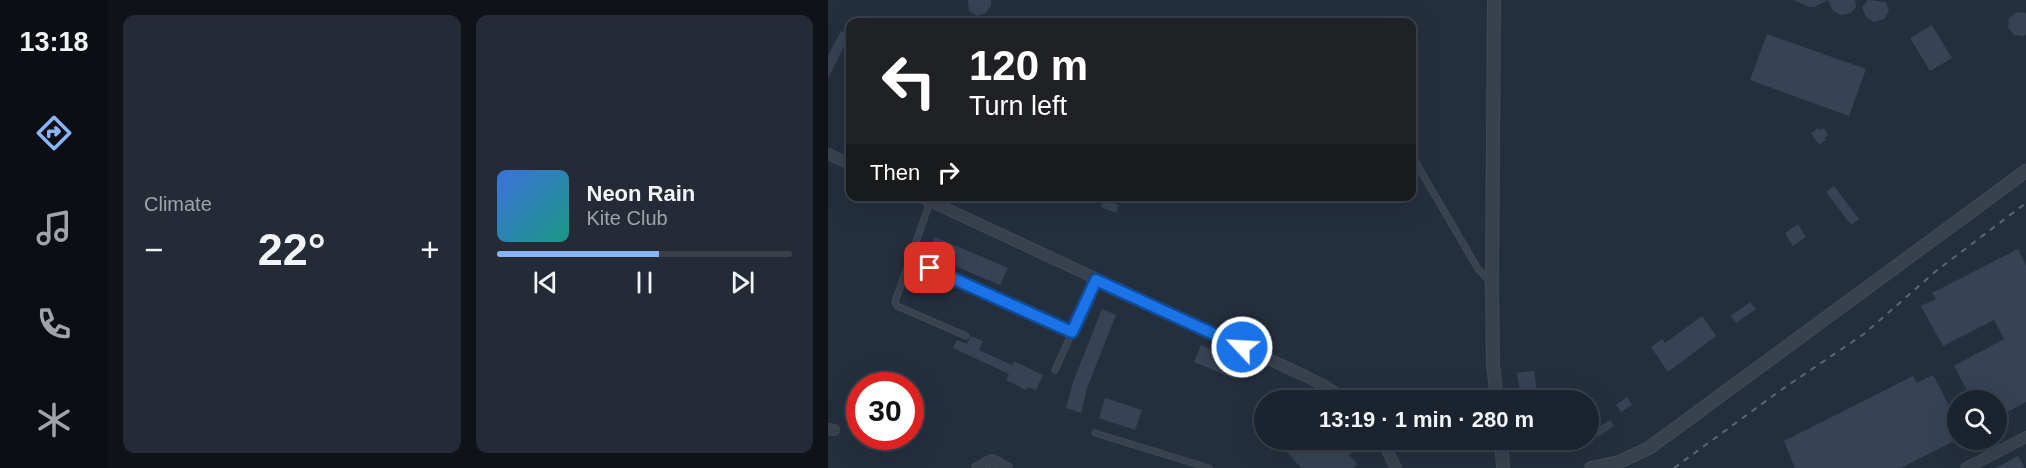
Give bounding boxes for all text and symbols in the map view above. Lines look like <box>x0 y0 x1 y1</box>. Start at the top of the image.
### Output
text: 13:18 <box>19 27 89 57</box>
icon: left <box>870 42 948 120</box>
text: 120 m <box>969 42 1088 89</box>
text: Turn left <box>969 91 1067 121</box>
icon: directions <box>33 112 75 154</box>
icon: right <box>932 156 965 189</box>
text: Then <box>870 160 920 185</box>
text: Neon Rain <box>587 181 695 206</box>
text: Climate <box>144 193 212 215</box>
icon: music <box>33 207 75 249</box>
text: Kite Club <box>587 207 668 229</box>
text: 22° <box>258 224 326 275</box>
text: − <box>144 231 163 268</box>
text: + <box>420 231 440 268</box>
pin <box>904 242 955 293</box>
icon: arrive <box>913 251 946 284</box>
icon: previous <box>529 266 562 299</box>
icon: pause <box>628 266 661 299</box>
icon: next <box>726 266 759 299</box>
icon: phone <box>33 303 75 345</box>
position arrow <box>1210 315 1274 379</box>
speed limit sign: 30 <box>846 372 924 450</box>
map controls <box>1947 390 2007 450</box>
button: search <box>1947 390 2007 450</box>
icon: climate <box>33 399 75 441</box>
text: 13:19 · 1 min · 280 m <box>1319 407 1534 432</box>

